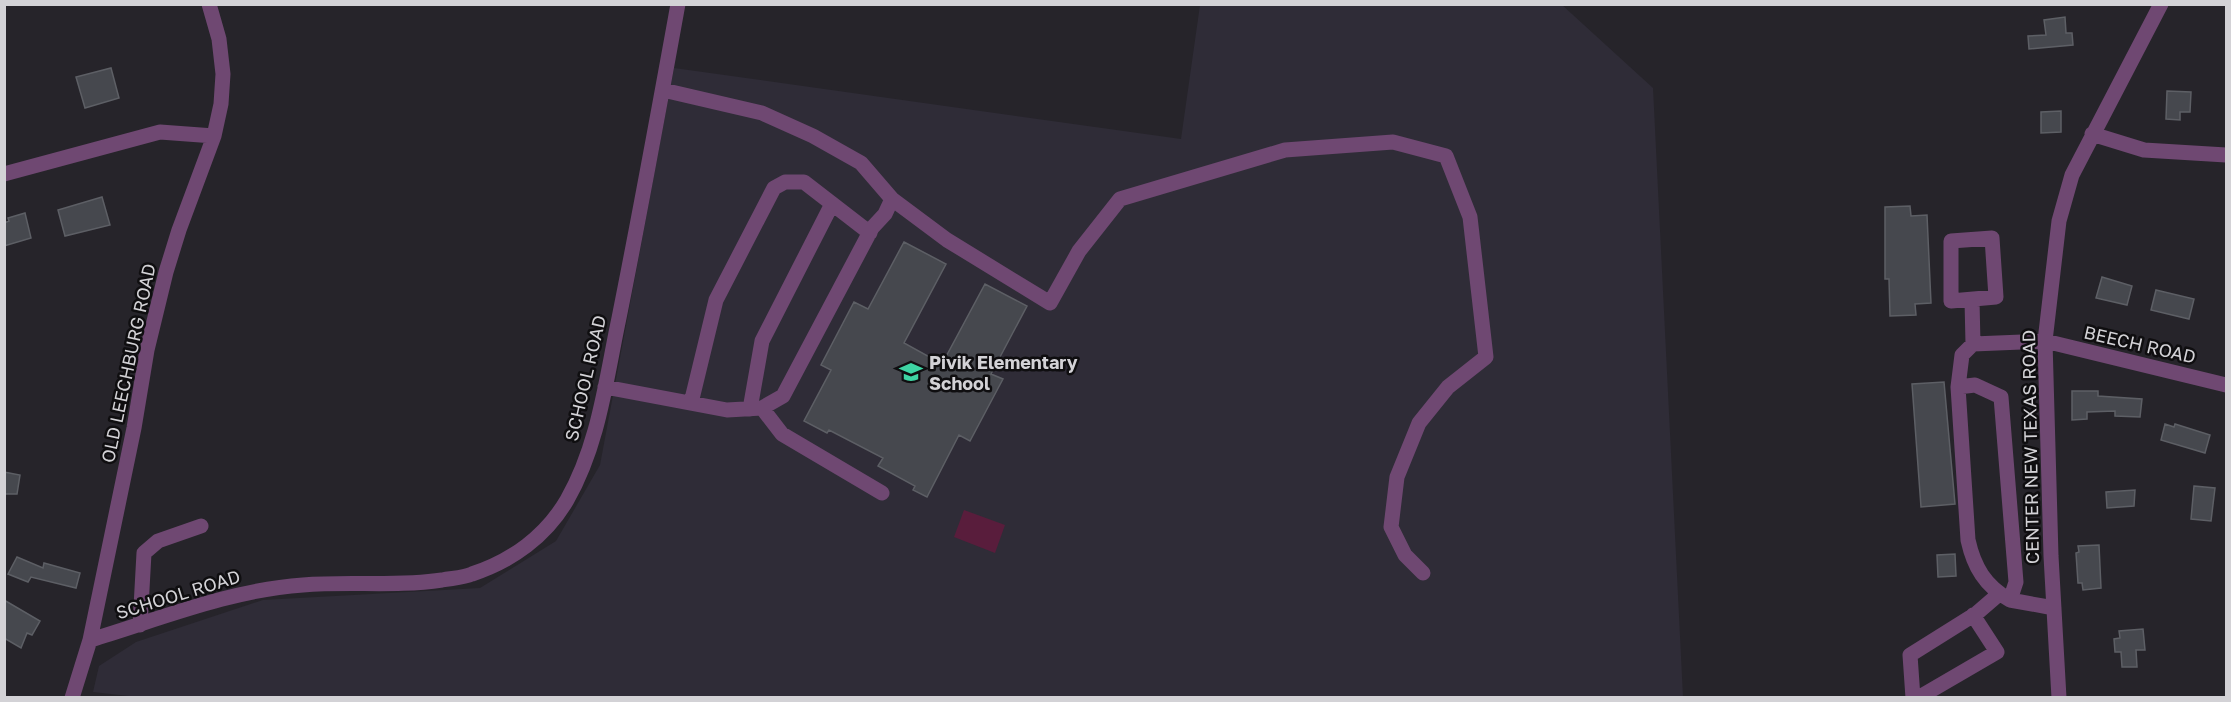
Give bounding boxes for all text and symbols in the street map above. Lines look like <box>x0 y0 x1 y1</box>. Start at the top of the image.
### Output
street label: OLD LEECHBURG ROAD <box>96 261 160 465</box>
street label: SCHOOL ROAD <box>560 313 610 443</box>
street label: BEECH ROAD <box>2082 320 2198 368</box>
street label: CENTER NEW TEXAS ROAD <box>2017 330 2043 564</box>
place label: Pivik Elementary School <box>929 351 1078 394</box>
school or university icon: Pivik Elementary School <box>898 359 924 385</box>
street label: SCHOOL ROAD <box>113 565 243 623</box>

